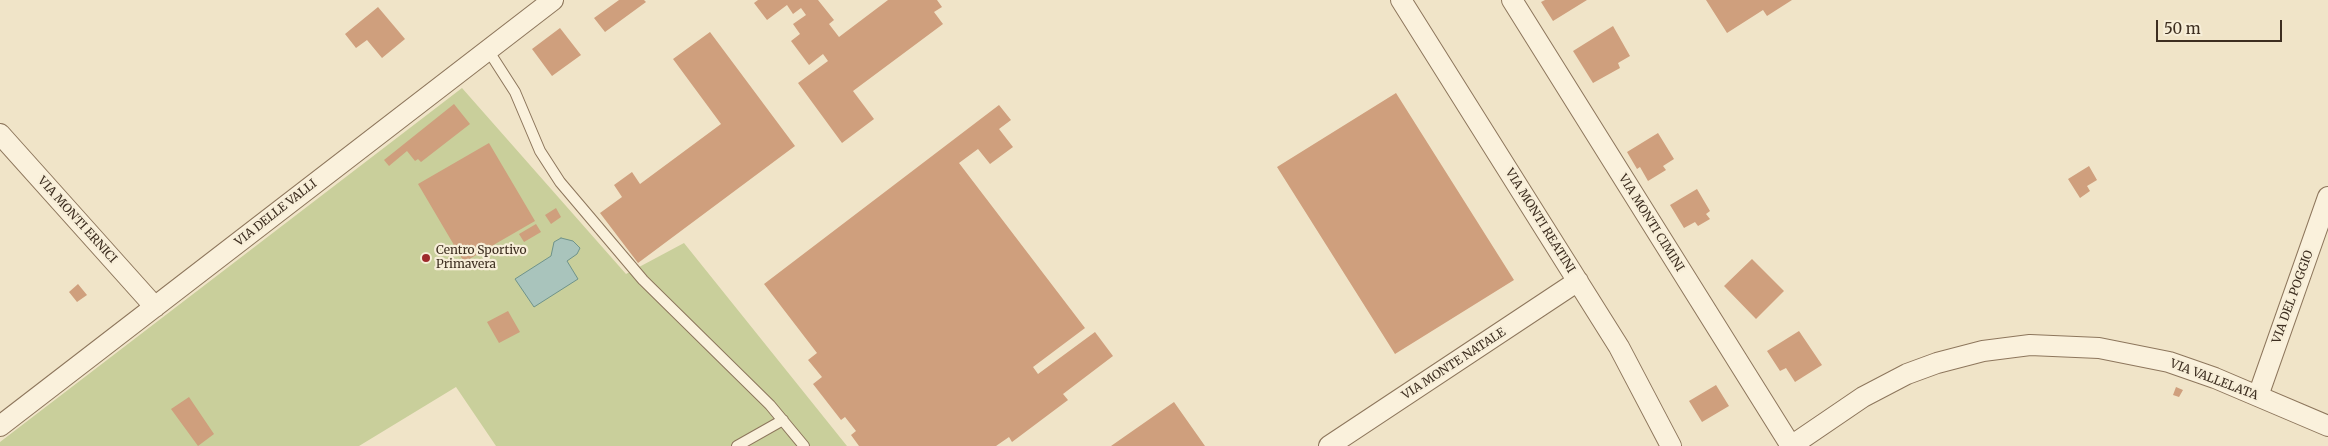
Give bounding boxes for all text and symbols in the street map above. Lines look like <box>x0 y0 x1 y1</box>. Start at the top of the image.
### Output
scale bar <box>2158 10 2284 42</box>
text: 50 m <box>2164 19 2201 38</box>
street label: VIA MONTI REATINI <box>1502 166 1578 276</box>
street label: VIA MONTI CIMINI <box>1615 172 1687 274</box>
street label: VIA MONTI ERNICI <box>34 174 120 266</box>
street label: VIA DELLE VALLI <box>232 177 320 249</box>
place label: Centro Sportivo Primavera <box>436 244 527 272</box>
street label: VIA DEL POGGIO <box>2269 248 2317 346</box>
marker: Centro Sportivo Primavera <box>420 252 432 264</box>
street label: VIA MONTE NATALE <box>1400 325 1508 403</box>
street label: VIA VALLELATA <box>2168 357 2260 403</box>

